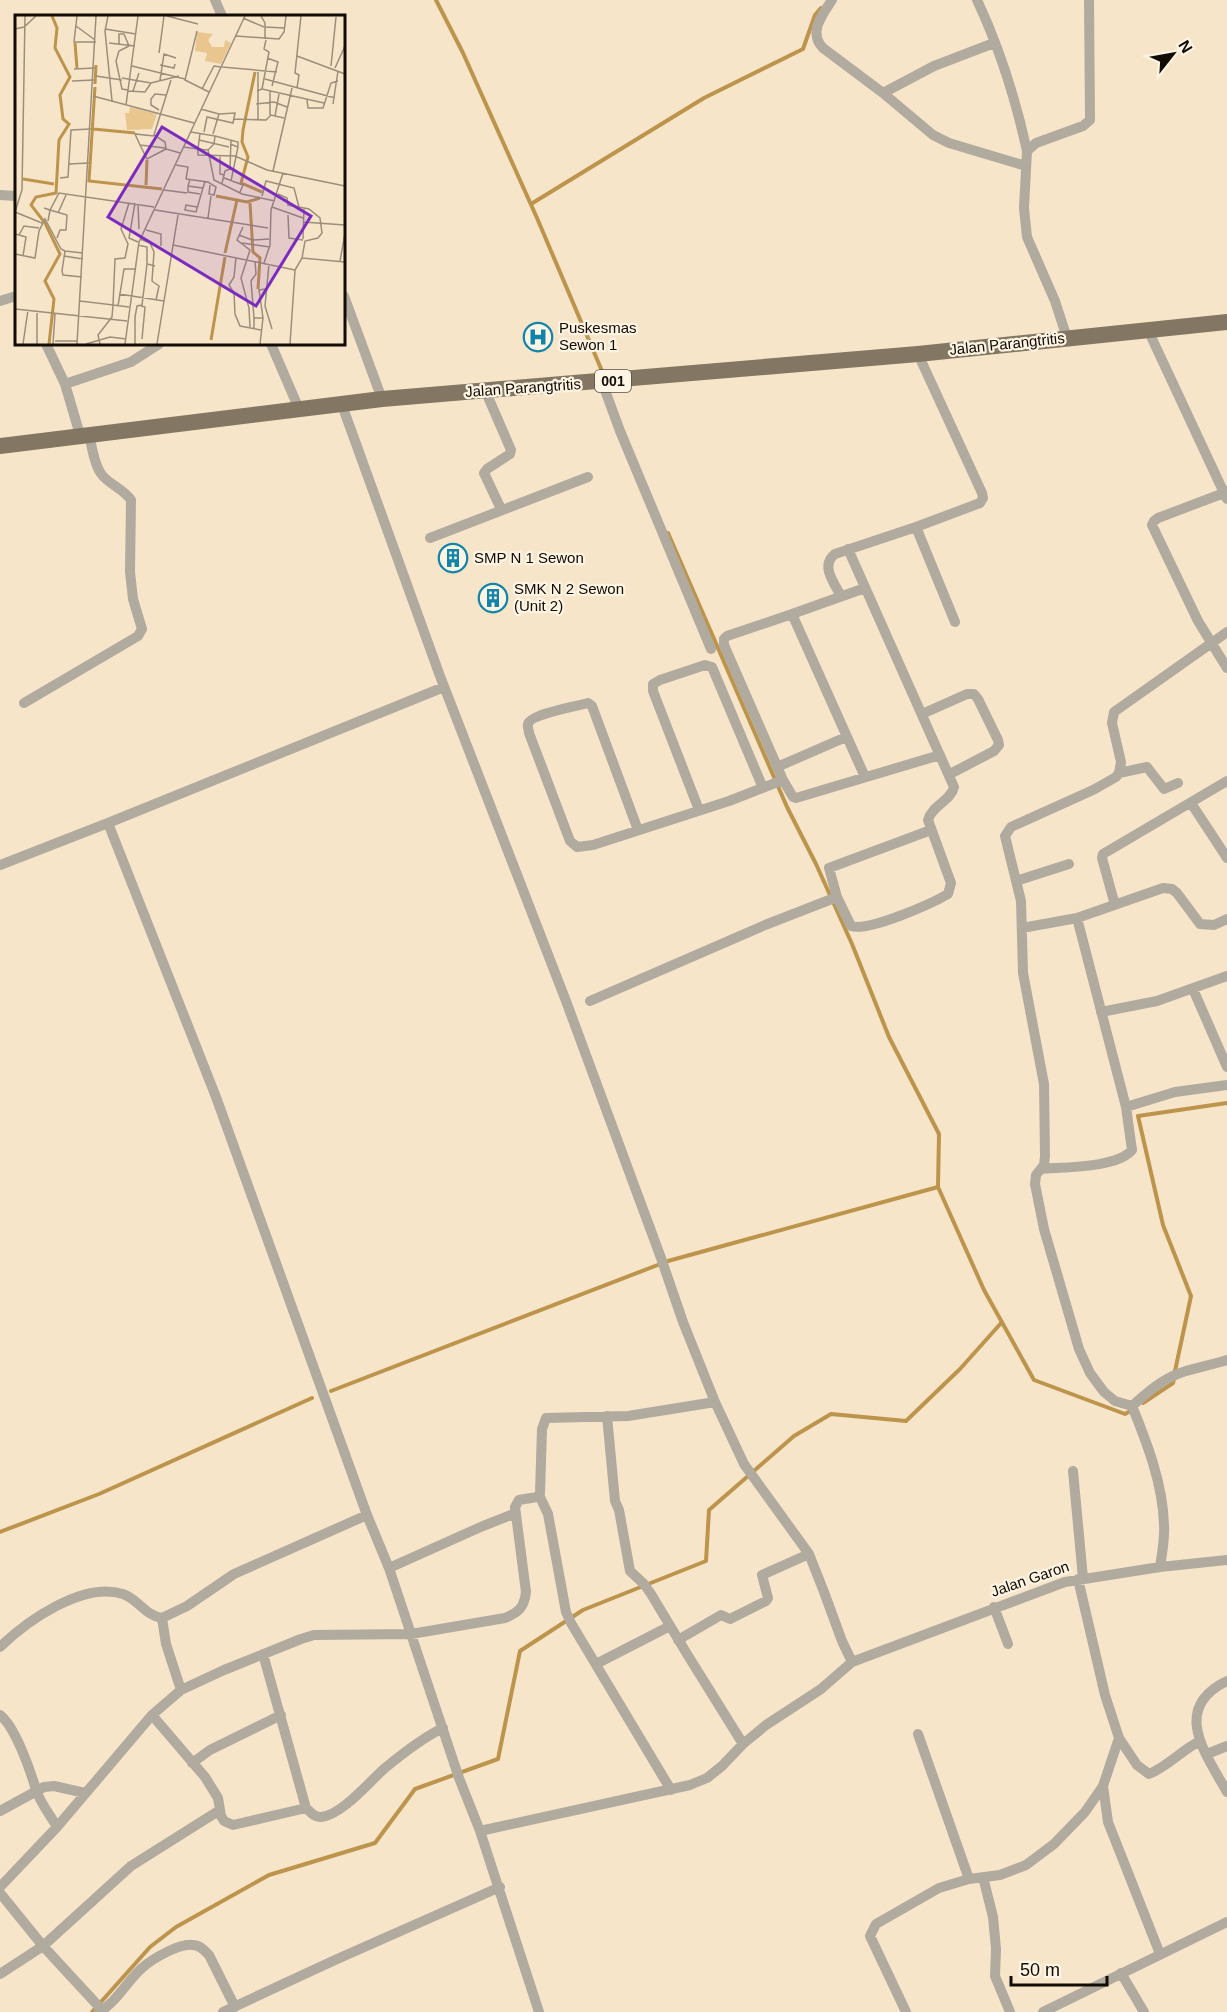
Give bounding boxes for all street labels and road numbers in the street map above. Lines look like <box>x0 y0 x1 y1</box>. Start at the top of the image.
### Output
street label: Jalan Parangtritis <box>948 329 1065 358</box>
road number: 001 <box>595 370 631 392</box>
street label: Jalan Parangtritis <box>465 375 581 400</box>
street label: Jalan Garon <box>988 1557 1071 1600</box>

